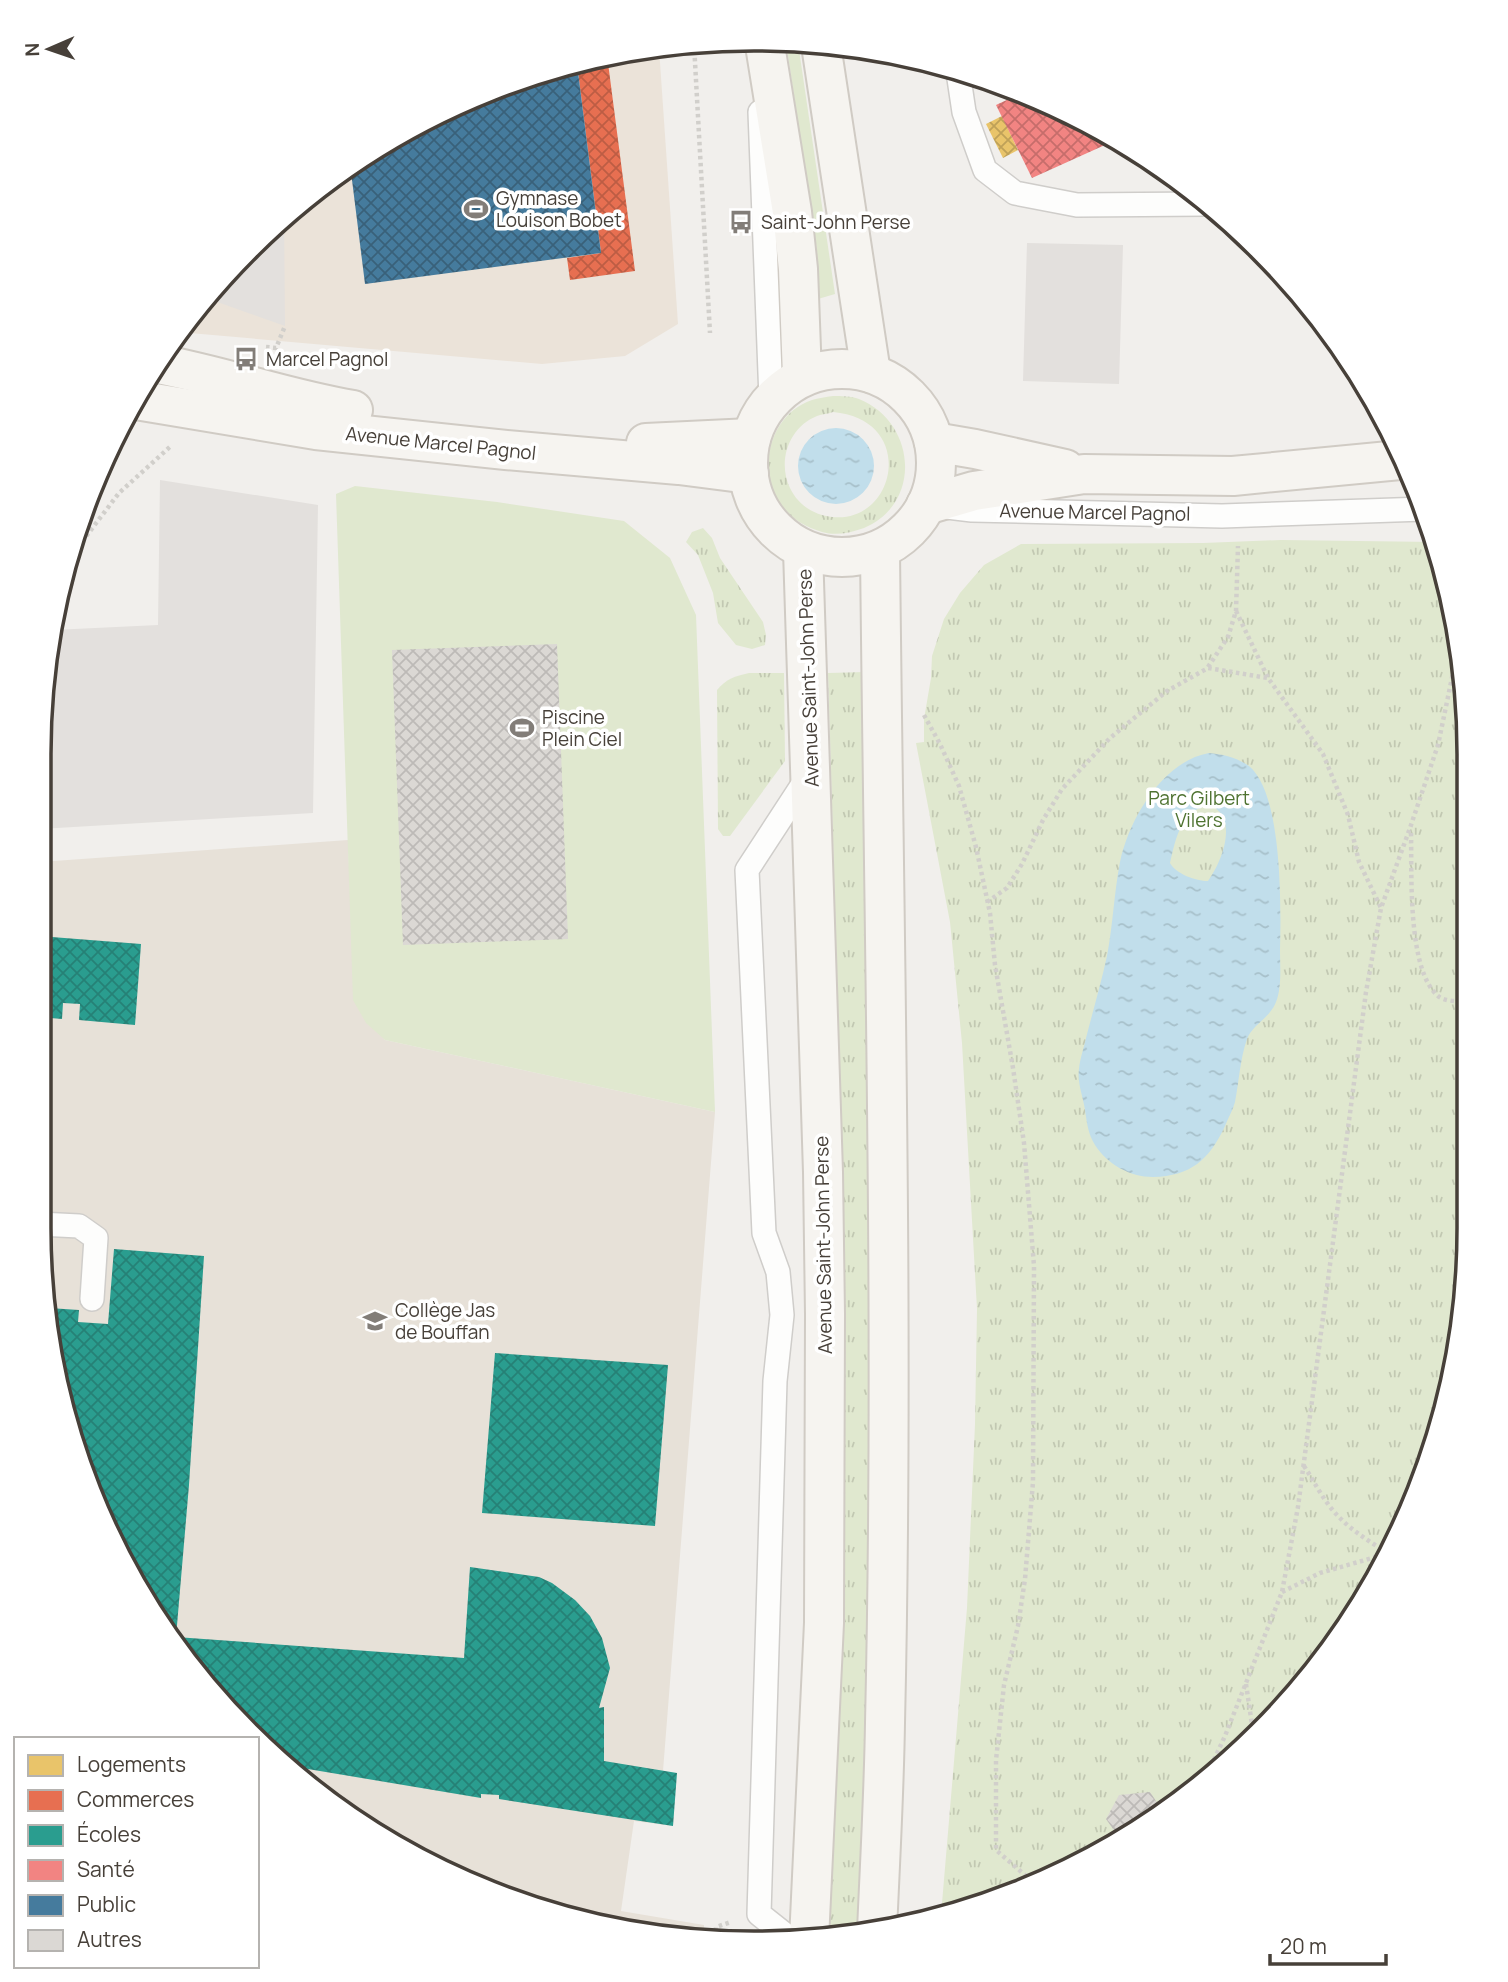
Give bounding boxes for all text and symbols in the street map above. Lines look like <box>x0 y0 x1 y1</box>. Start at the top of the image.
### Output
north arrow <box>14 14 84 84</box>
text: N <box>19 42 45 57</box>
place label: Gymnase Louison Bobet <box>496 185 622 233</box>
sports icon: Gymnase Louison Bobet <box>462 195 490 223</box>
bus stop icon: Saint-John Perse <box>727 208 755 236</box>
place label: Saint-John Perse <box>761 209 911 235</box>
bus stop icon: Marcel Pagnol <box>232 345 260 373</box>
place label: Marcel Pagnol <box>266 346 389 372</box>
street label: Avenue Marcel Pagnol <box>344 420 538 466</box>
street label: Avenue Marcel Pagnol <box>999 497 1191 527</box>
street label: Avenue Saint-John Perse <box>791 568 825 788</box>
place label: Piscine Plein Ciel <box>542 704 622 752</box>
sports icon: Piscine Plein Ciel <box>508 714 536 742</box>
park label: Parc Gilbert Vilers <box>1148 785 1250 833</box>
street label: Avenue Saint-John Perse <box>808 1136 838 1354</box>
place label: Collège Jas de Bouffan <box>395 1297 495 1345</box>
school or university icon: Collège Jas de Bouffan <box>361 1307 389 1335</box>
legend <box>14 1737 259 1968</box>
text: Logements <box>77 1750 186 1778</box>
text: Commerces <box>77 1785 194 1813</box>
text: Écoles <box>77 1820 141 1848</box>
text: Santé <box>77 1855 135 1883</box>
text: Public <box>77 1890 136 1918</box>
scale bar <box>1270 1923 1386 1967</box>
text: Autres <box>77 1925 142 1953</box>
text: 20 m <box>1280 1932 1327 1960</box>

